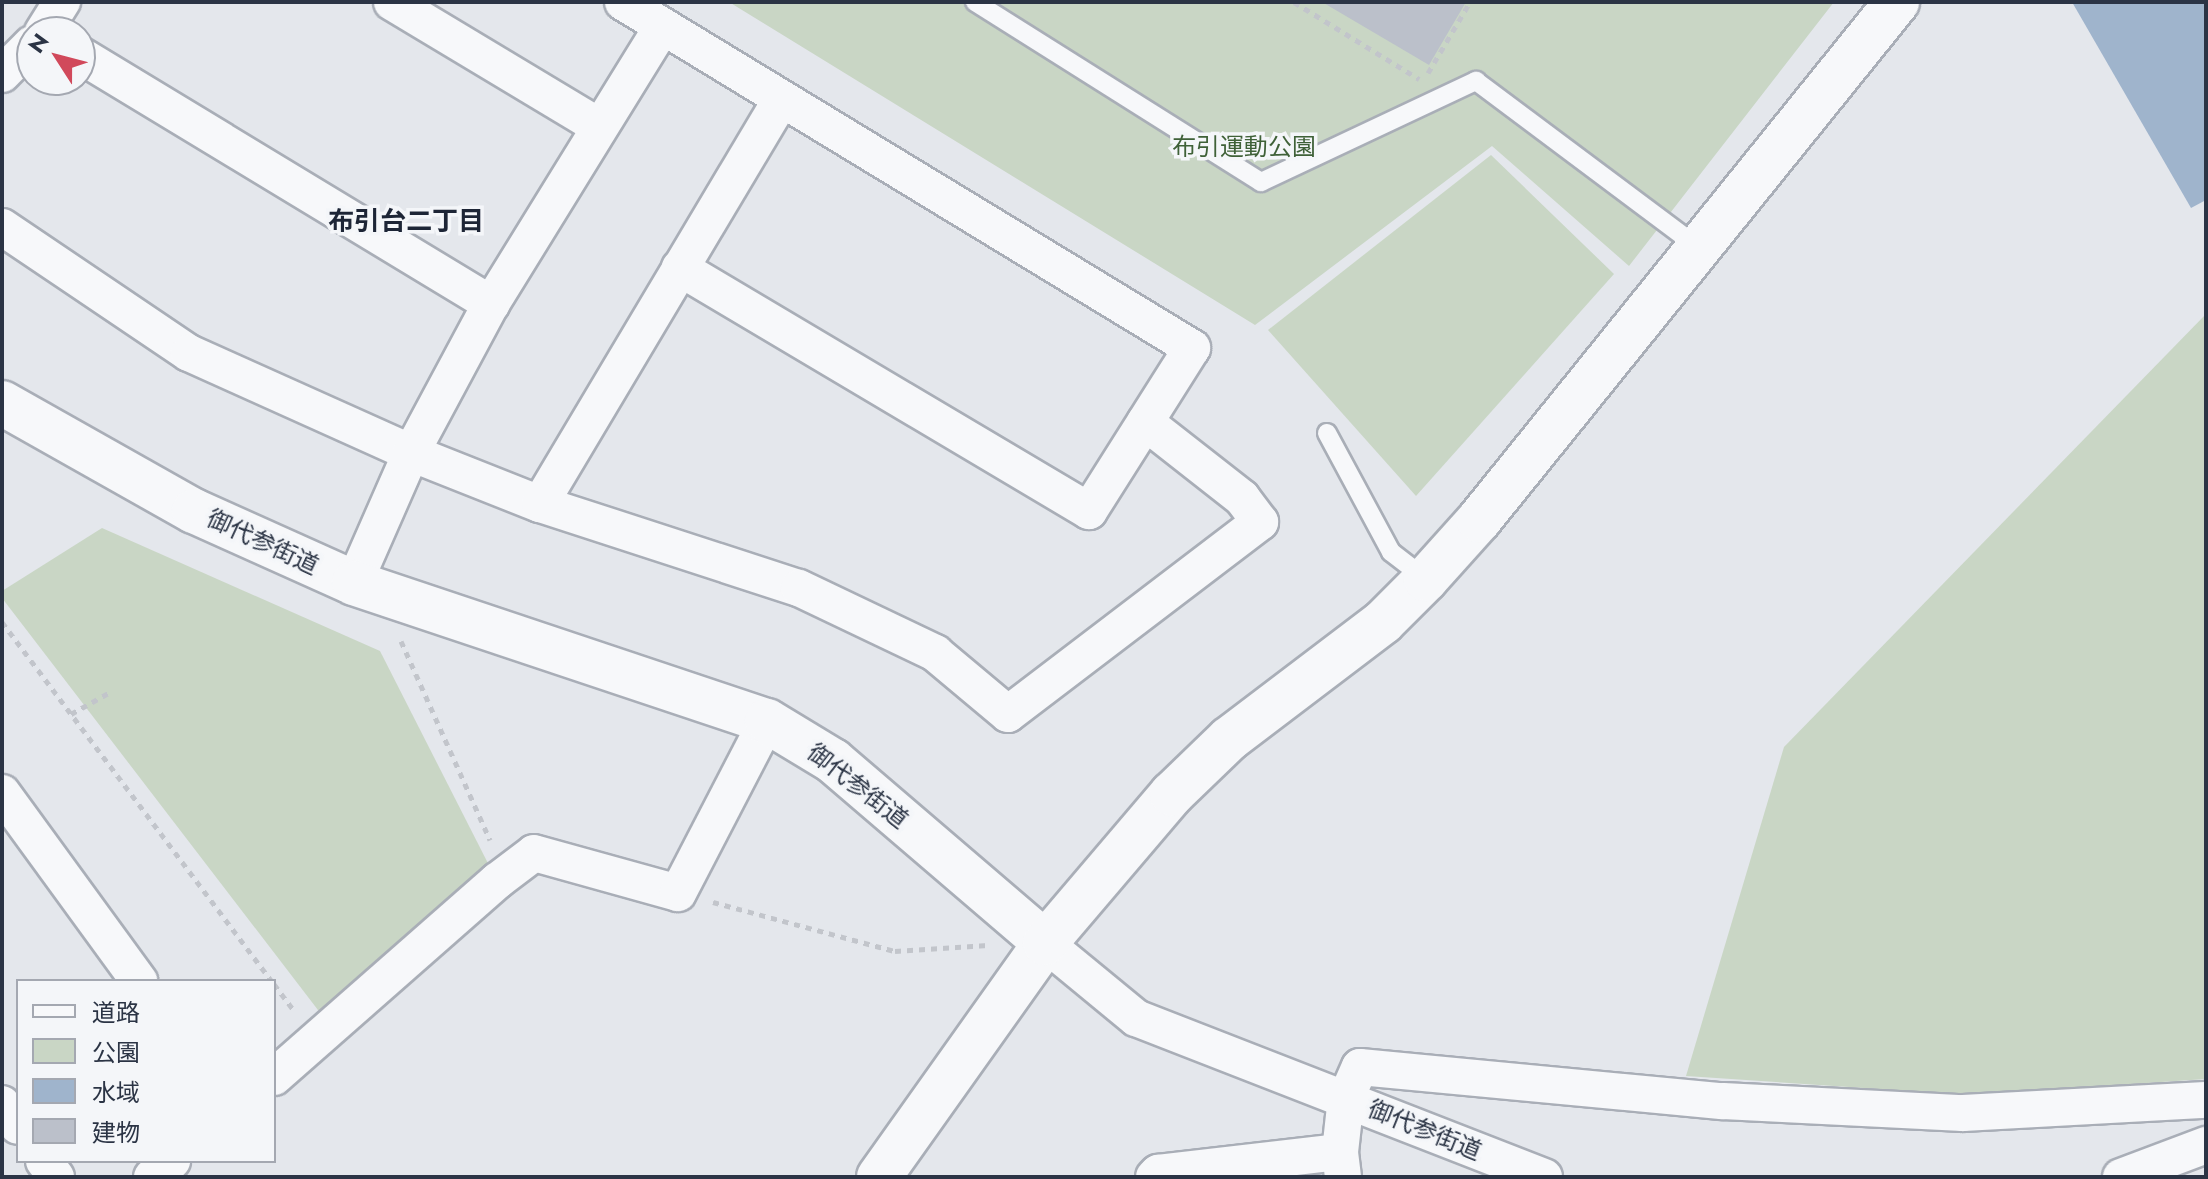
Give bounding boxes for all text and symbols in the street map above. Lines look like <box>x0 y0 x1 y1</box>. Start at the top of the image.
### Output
north arrow <box>16 16 96 96</box>
text: N <box>20 27 56 60</box>
park label: 布引運動公園 <box>1172 133 1316 161</box>
district label: 布引台二丁目 <box>328 206 484 238</box>
street label: 御代参街道 <box>203 504 323 580</box>
street label: 御代参街道 <box>802 738 914 834</box>
legend <box>16 979 276 1163</box>
text: 道路 <box>92 995 140 1030</box>
text: 公園 <box>92 1035 140 1070</box>
text: 水域 <box>92 1075 140 1110</box>
street label: 御代参街道 <box>1364 1094 1486 1166</box>
text: 建物 <box>92 1115 140 1150</box>

